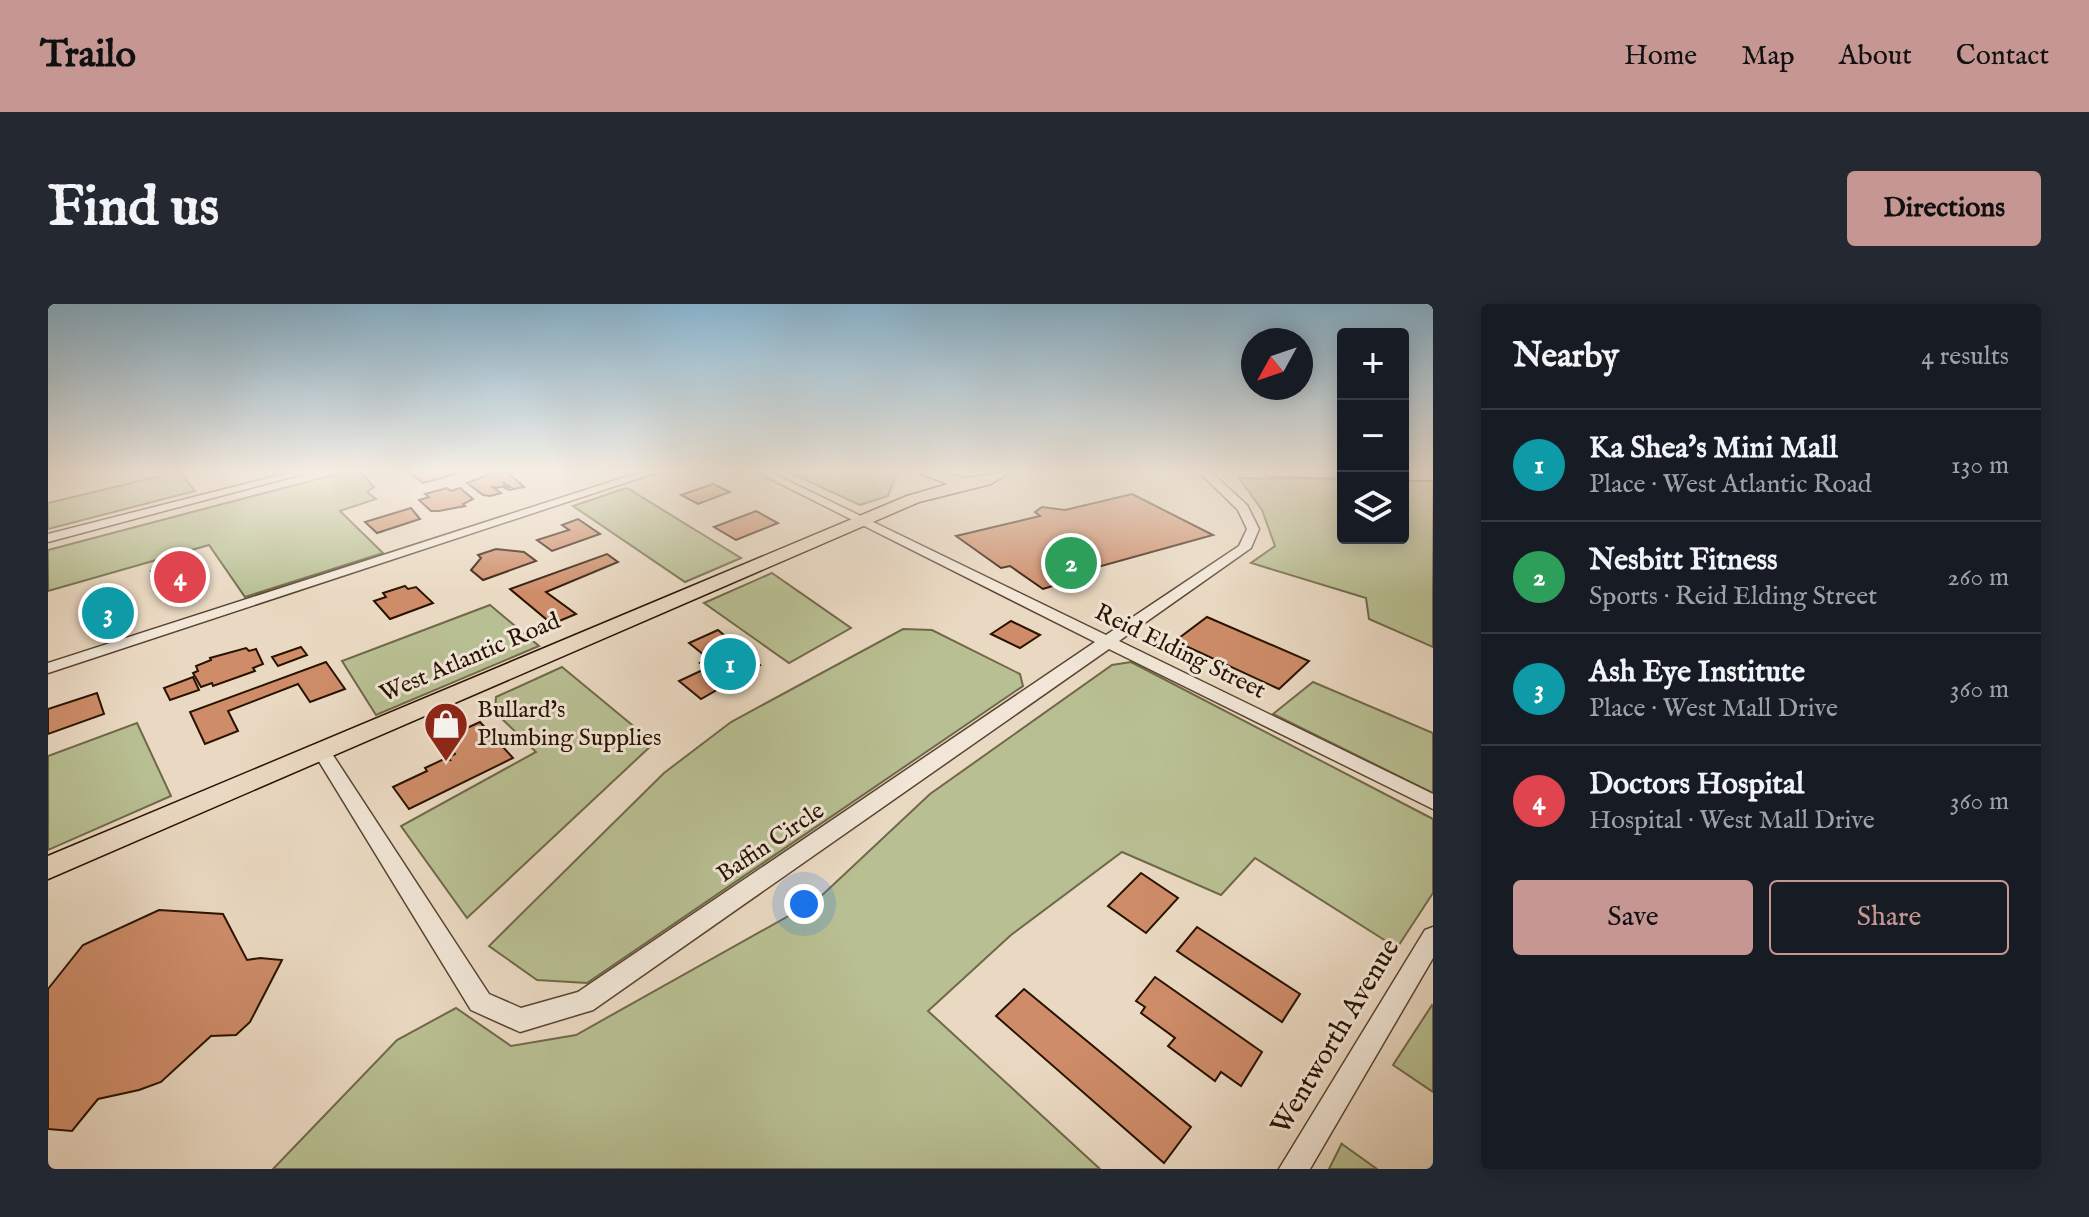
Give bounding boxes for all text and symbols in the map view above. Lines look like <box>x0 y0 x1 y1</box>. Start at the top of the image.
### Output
text: Trailo <box>40 32 136 80</box>
text: Home <box>1624 39 1697 74</box>
text: Map <box>1741 39 1795 74</box>
text: About <box>1839 39 1912 74</box>
text: Contact <box>1956 39 2049 74</box>
button: Directions <box>1847 171 2041 246</box>
text: Find us <box>48 173 219 244</box>
north arrow <box>1241 328 1313 400</box>
map controls <box>1337 328 1409 544</box>
button: + <box>1337 328 1409 400</box>
text: Nearby <box>1513 335 1619 378</box>
text: 4 results <box>1921 340 2009 373</box>
button: − <box>1337 400 1409 472</box>
text: Ka Shea's Mini Mall <box>1589 430 1838 468</box>
text: 1 <box>1534 449 1544 482</box>
text: 130 m <box>1951 449 2009 482</box>
text: Place · West Atlantic Road <box>1589 468 1872 501</box>
button: layers <box>1337 472 1409 544</box>
pin: 2 <box>1045 533 1097 593</box>
text: Nesbitt Fitness <box>1589 542 1778 580</box>
pin: 4 <box>154 547 206 607</box>
text: 2 <box>1533 561 1545 594</box>
text: 260 m <box>1947 561 2009 594</box>
text: Sports · Reid Elding Street <box>1589 580 1877 613</box>
pin: 3 <box>82 583 134 643</box>
street label: Reid Elding Street <box>1089 597 1271 707</box>
street label: West Atlantic Road <box>375 606 565 710</box>
pin: 1 <box>704 634 756 694</box>
text: Ash Eye Institute <box>1589 654 1805 692</box>
text: 3 <box>1534 673 1544 706</box>
text: 360 m <box>1950 673 2009 706</box>
text: Place · West Mall Drive <box>1589 692 1838 725</box>
place label: Bullard's Plumbing Supplies <box>477 695 661 754</box>
shop icon: Bullard's Plumbing Supplies <box>422 700 470 763</box>
text: Doctors Hospital <box>1589 766 1804 804</box>
text: 4 <box>1533 785 1545 818</box>
text: 360 m <box>1950 785 2009 818</box>
street label: Baffin Circle <box>711 796 831 890</box>
text: Hospital · West Mall Drive <box>1589 804 1875 837</box>
button: Save <box>1513 880 1753 955</box>
button: Share <box>1769 880 2009 955</box>
your location <box>784 884 824 924</box>
street label: Wentworth Avenue <box>1264 933 1408 1141</box>

